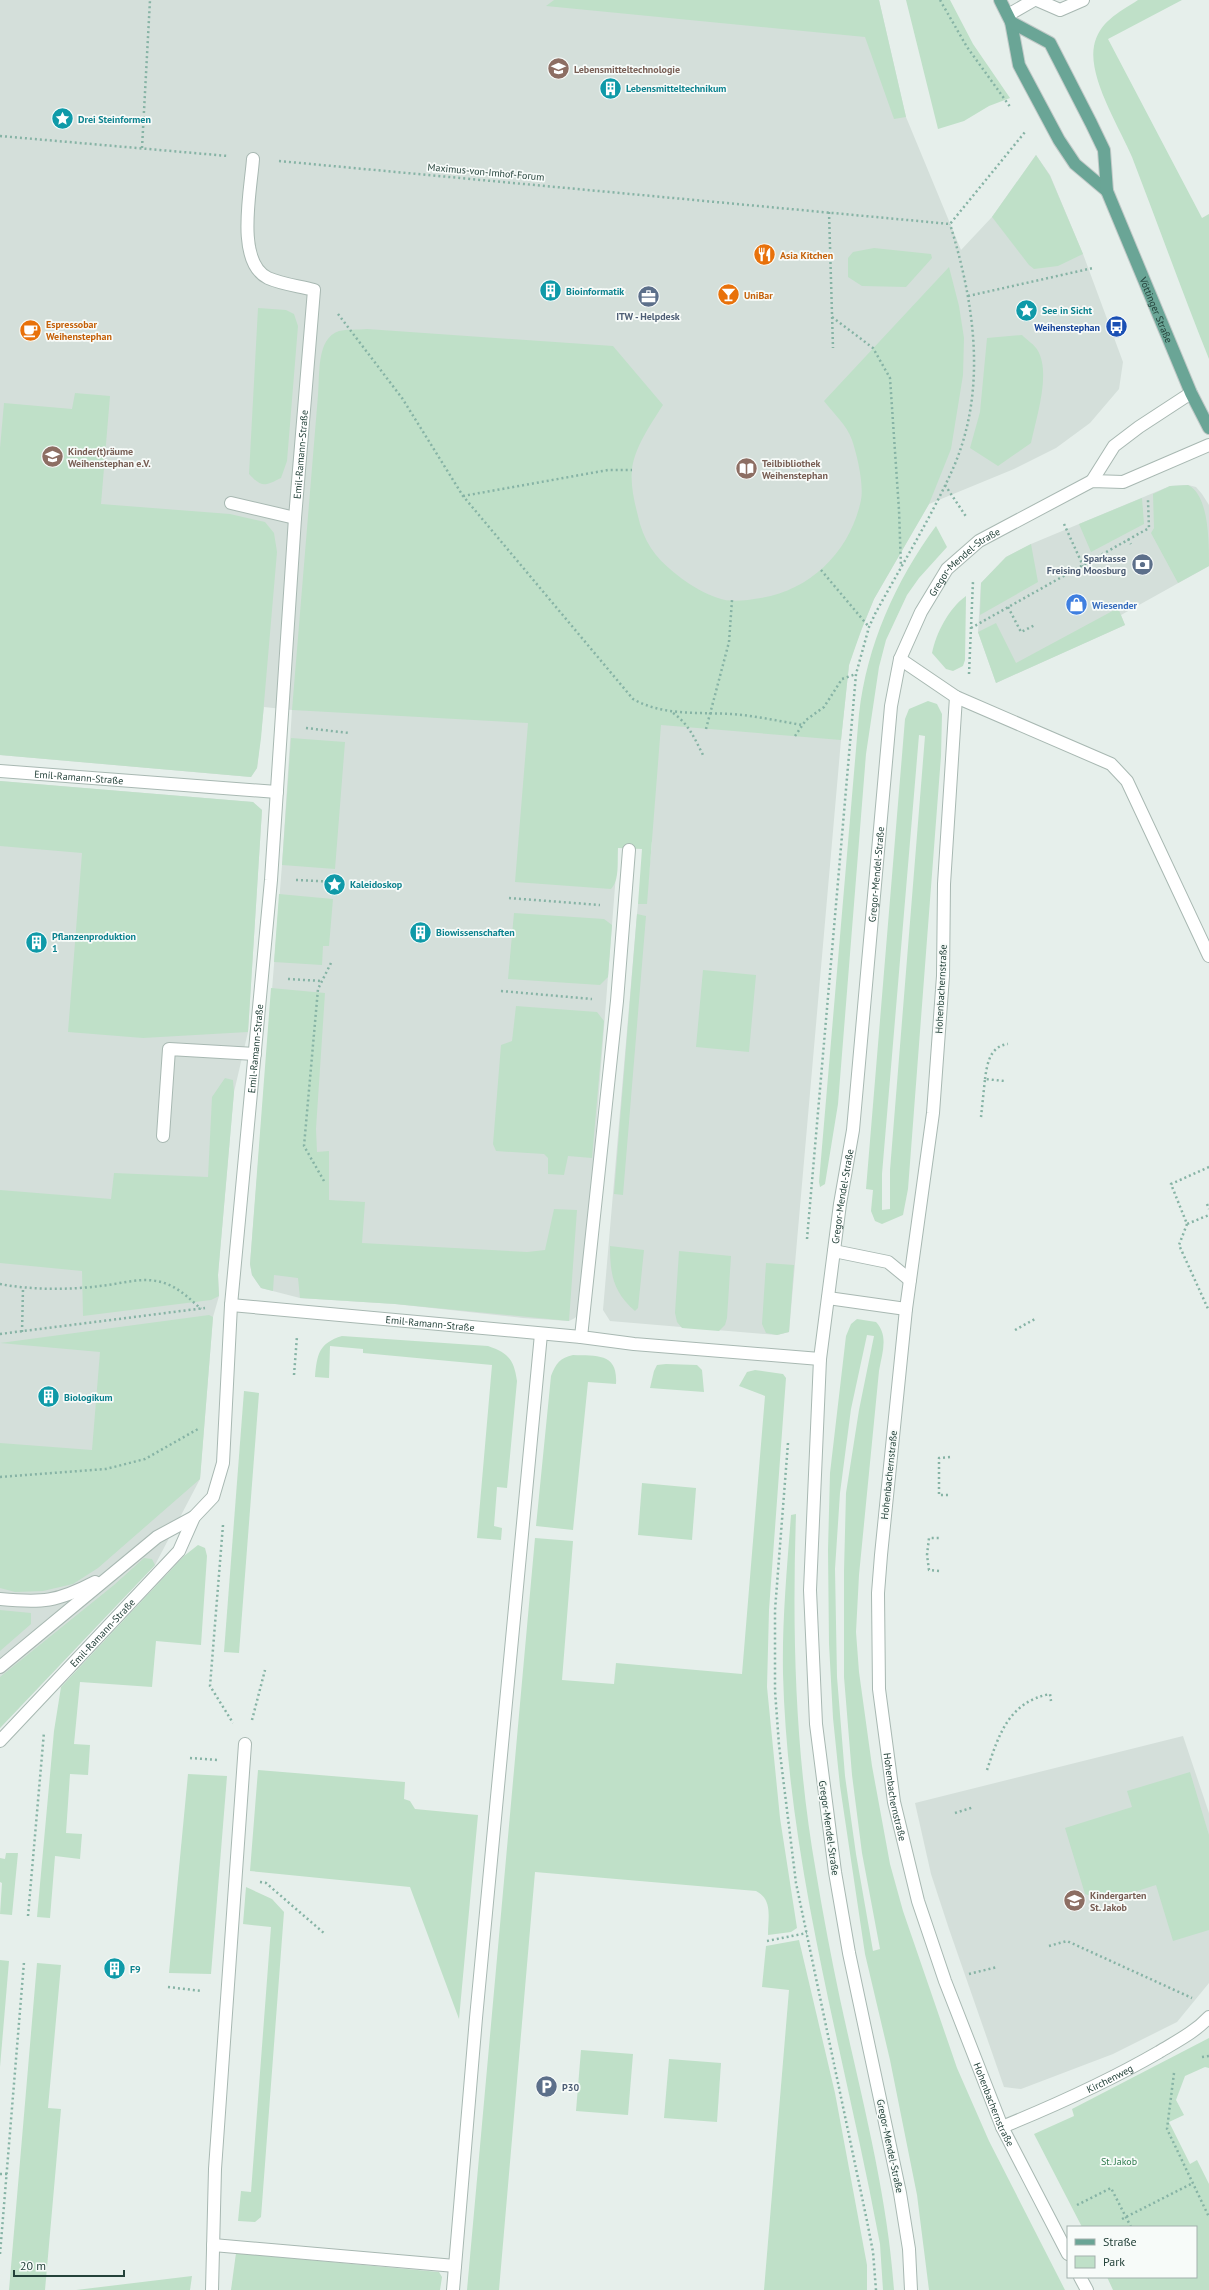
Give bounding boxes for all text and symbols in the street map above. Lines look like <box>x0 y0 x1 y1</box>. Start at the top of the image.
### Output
school or university icon: Lebensmitteltechnologie <box>545 56 571 82</box>
place label: Lebensmitteltechnologie <box>574 63 680 76</box>
building icon: Lebensmitteltechnikum <box>598 75 624 101</box>
place label: Lebensmitteltechnikum <box>626 82 726 95</box>
place icon: Drei Steinformen <box>50 106 76 132</box>
place label: Drei Steinformen <box>78 113 151 126</box>
street label: Maximus-von-Imhof-Forum <box>427 160 545 184</box>
restaurant icon: Asia Kitchen <box>751 242 777 268</box>
place label: Asia Kitchen <box>780 249 833 262</box>
street label: Vöttinger Straße <box>1137 274 1176 345</box>
building icon: Bioinformatik <box>538 278 564 304</box>
bar icon: UniBar <box>716 282 742 308</box>
office icon: ITW - Helpdesk <box>635 283 661 309</box>
place label: Bioinformatik <box>566 285 624 298</box>
place label: UniBar <box>744 289 773 302</box>
place icon: See in Sicht <box>1014 297 1040 323</box>
place label: See in Sicht <box>1042 304 1092 317</box>
place label: ITW - Helpdesk <box>616 310 680 323</box>
bus stop icon: Weihenstephan <box>1103 314 1129 340</box>
cafe icon: Espressobar Weihenstephan <box>17 317 43 343</box>
place label: Espressobar Weihenstephan <box>46 318 112 343</box>
place label: Weihenstephan <box>1034 321 1100 334</box>
street label: Emil-Ramann-Straße <box>290 409 310 499</box>
school or university icon: Kinder(t)räume Weihenstephan e.V. <box>39 444 65 470</box>
place label: Kinder(t)räume Weihenstephan e.V. <box>68 445 151 470</box>
library icon: Teilbibliothek Weihenstephan <box>733 456 759 482</box>
place label: Teilbibliothek Weihenstephan <box>762 457 828 482</box>
street label: Gregor-Mendel-Straße <box>926 525 1002 598</box>
bank icon: Sparkasse Freising Moosburg <box>1129 551 1155 577</box>
place label: Sparkasse Freising Moosburg <box>1047 552 1126 577</box>
shop icon: Wiesender <box>1063 592 1089 618</box>
place label: Wiesender <box>1092 599 1138 612</box>
street label: Emil-Ramann-Straße <box>34 767 124 787</box>
street label: Gregor-Mendel-Straße <box>865 826 887 923</box>
place icon: Kaleidoskop <box>322 871 348 897</box>
place label: Kaleidoskop <box>350 878 403 891</box>
building icon: Biowissenschaften <box>407 919 433 945</box>
place label: Biowissenschaften <box>436 926 515 939</box>
building icon: Pflanzenproduktion 1 <box>24 929 50 955</box>
place label: Pflanzenproduktion 1 <box>52 930 136 955</box>
street label: Hohenbachernstraße <box>932 944 950 1034</box>
street label: Emil-Ramann-Straße <box>244 1003 266 1094</box>
street label: Gregor-Mendel-Straße <box>828 1148 856 1245</box>
street label: Emil-Ramann-Straße <box>385 1313 475 1334</box>
building icon: Biologikum <box>35 1384 61 1410</box>
place label: Biologikum <box>64 1391 113 1404</box>
street label: Hohenbachernstraße <box>878 1430 900 1520</box>
street label: Emil-Ramann-Straße <box>67 1596 138 1670</box>
street label: Hohenbachernstraße <box>881 1752 910 1842</box>
street label: Gregor-Mendel-Straße <box>816 1780 842 1876</box>
school or university icon: Kindergarten St. Jakob <box>1061 1888 1087 1914</box>
place label: Kindergarten St. Jakob <box>1090 1889 1146 1914</box>
building icon: F9 <box>102 1956 128 1982</box>
place label: F9 <box>130 1963 141 1976</box>
street label: Hohenbachernstraße <box>971 2061 1017 2148</box>
street label: Kirchenweg <box>1084 2061 1135 2096</box>
parking icon: P30 <box>534 2074 560 2100</box>
place label: P30 <box>562 2081 579 2094</box>
street label: Gregor-Mendel-Straße <box>874 2098 906 2194</box>
park label: St. Jakob <box>1101 2155 1137 2168</box>
legend <box>1067 2226 1197 2278</box>
text: Straße <box>1103 2234 1137 2249</box>
scale bar <box>14 2252 124 2278</box>
text: Park <box>1103 2254 1125 2269</box>
text: 20 m <box>20 2258 46 2273</box>

